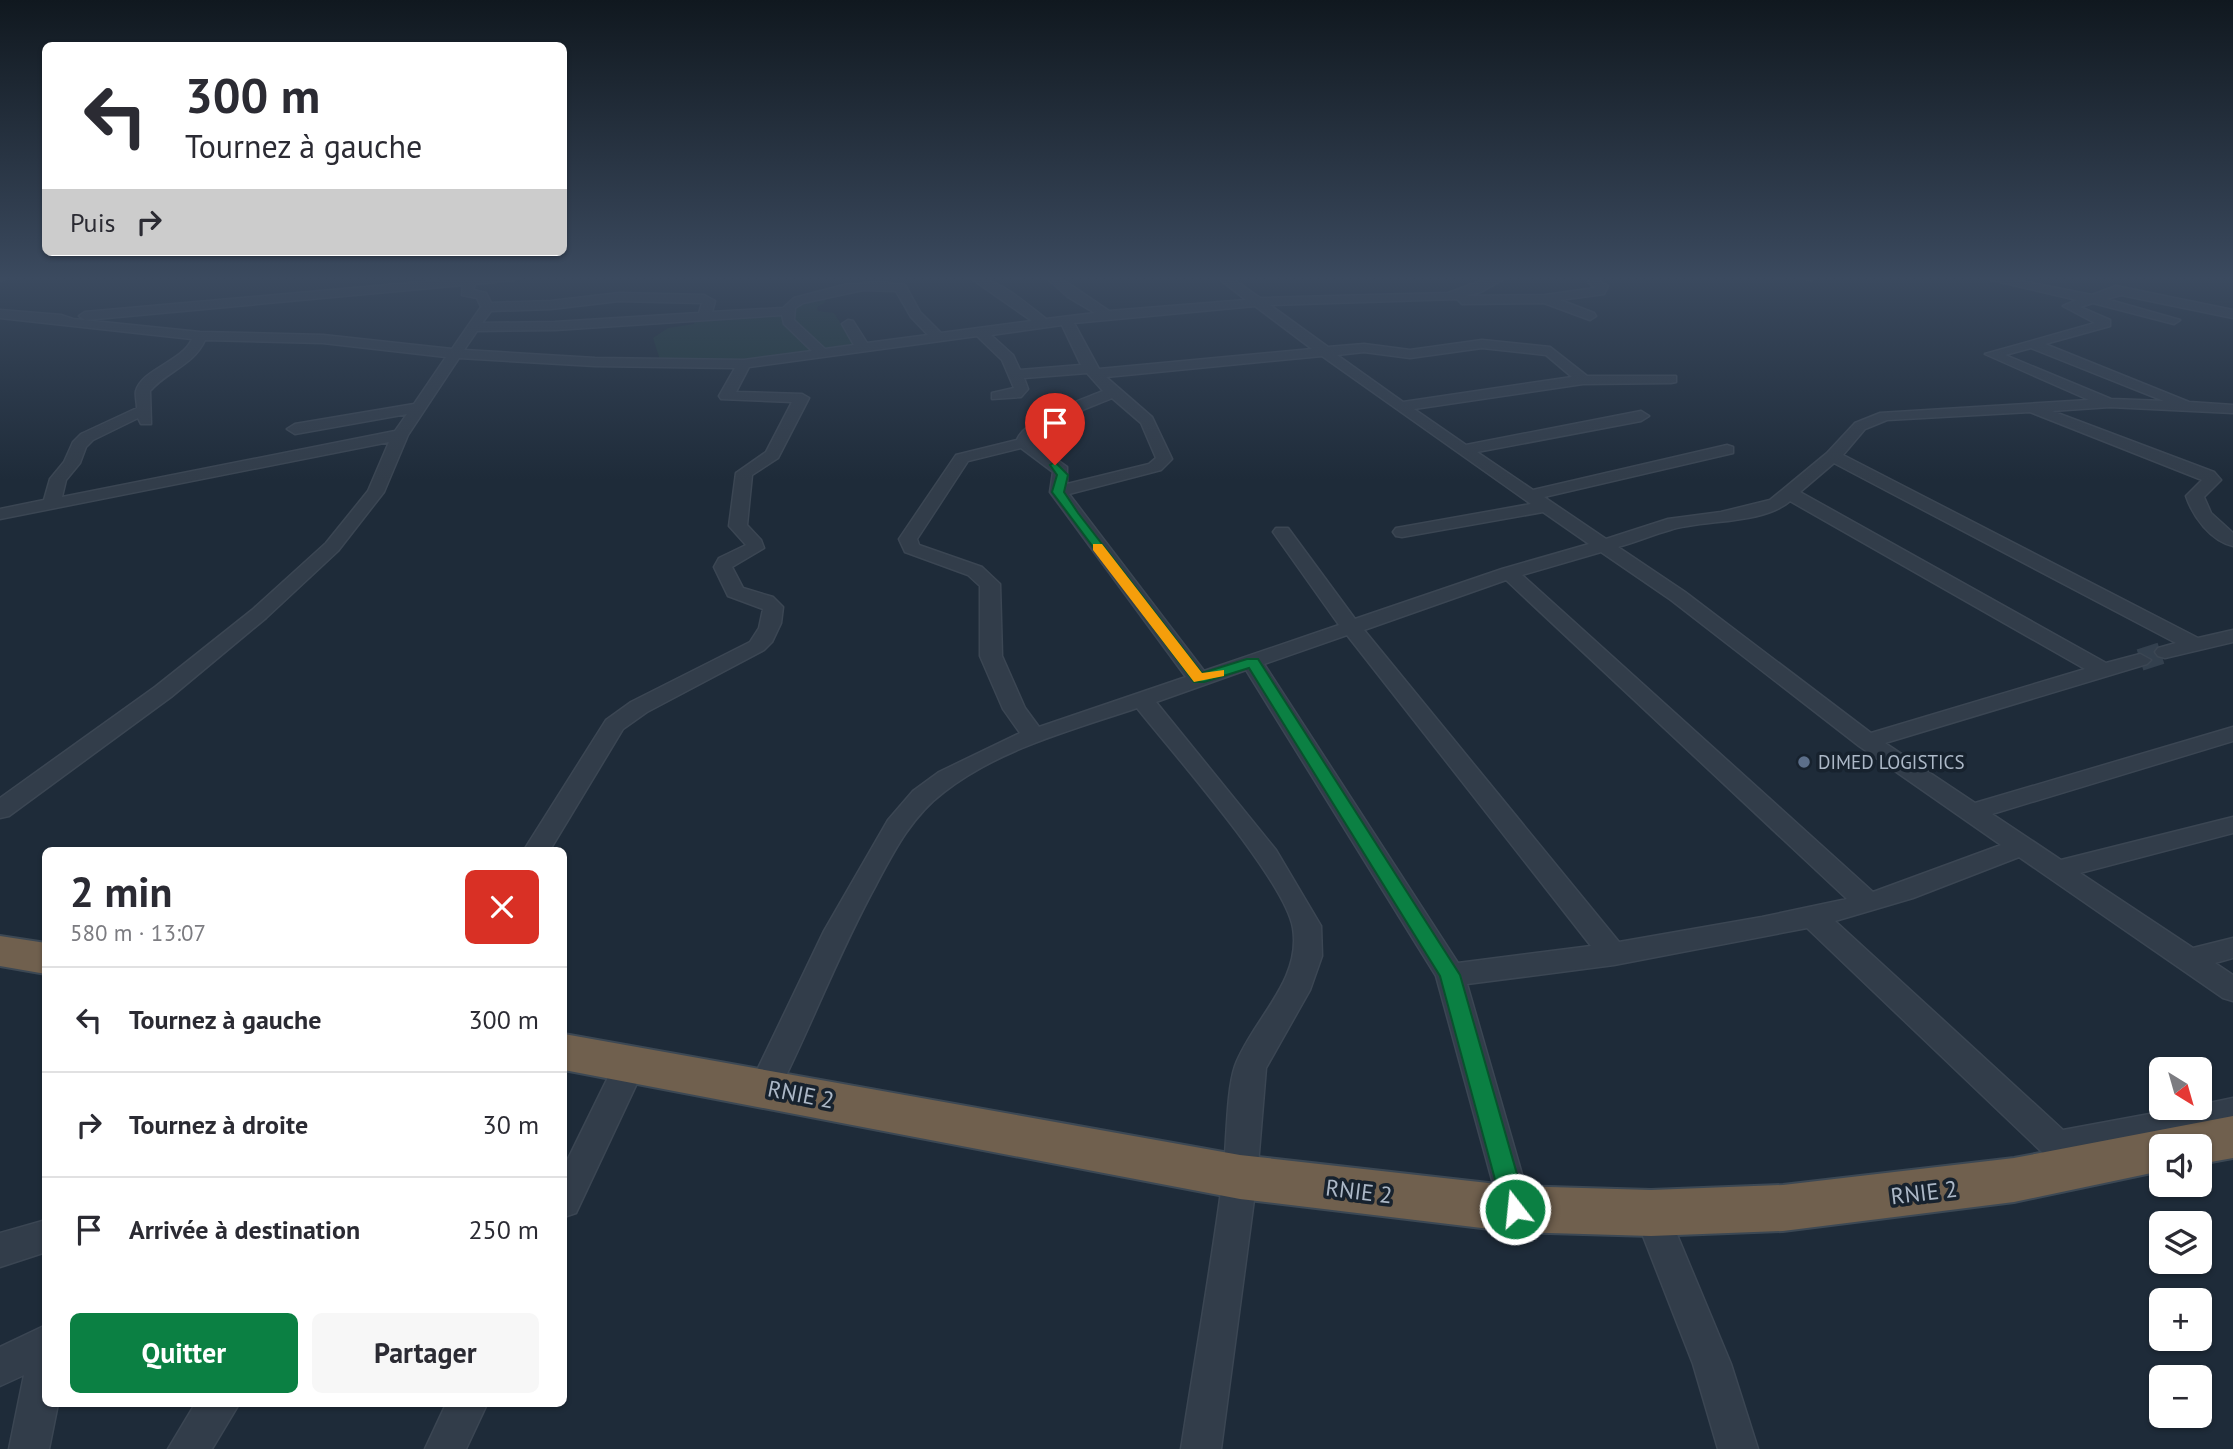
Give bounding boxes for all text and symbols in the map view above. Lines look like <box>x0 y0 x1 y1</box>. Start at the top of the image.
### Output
text: 300 m <box>185 63 320 127</box>
icon: left <box>70 70 161 161</box>
text: Tournez à gauche <box>185 125 422 167</box>
icon: right <box>130 203 168 241</box>
text: Puis <box>70 206 116 239</box>
pin <box>1025 393 1085 465</box>
icon: arrive <box>1036 404 1074 442</box>
place label: DIMED LOGISTICS <box>1818 750 1965 774</box>
marker: DIMED LOGISTICS <box>1796 754 1812 770</box>
text: 2 min <box>70 864 172 919</box>
button: close <box>465 870 539 944</box>
text: 580 m · 13:07 <box>70 918 206 947</box>
icon: left <box>70 1001 108 1039</box>
text: Tournez à gauche <box>129 1003 321 1036</box>
text: 300 m <box>468 1003 539 1036</box>
north arrow <box>2149 1057 2212 1120</box>
map controls <box>2149 1057 2212 1428</box>
street label: RNIE 2 <box>765 1073 837 1115</box>
icon: right <box>70 1106 108 1144</box>
text: Tournez à droite <box>129 1108 308 1141</box>
text: 30 m <box>483 1108 539 1141</box>
button: sound <box>2149 1134 2212 1197</box>
position arrow <box>1478 1172 1552 1246</box>
street label: RNIE 2 <box>1324 1173 1394 1209</box>
street label: RNIE 2 <box>1889 1174 1959 1210</box>
icon: arrive <box>70 1211 108 1249</box>
button: layers <box>2149 1211 2212 1274</box>
text: Arrivée à destination <box>129 1213 360 1246</box>
text: 250 m <box>468 1213 539 1246</box>
button: + <box>2149 1288 2212 1351</box>
button: Quitter <box>70 1313 298 1393</box>
button: Partager <box>312 1313 539 1393</box>
button: − <box>2149 1365 2212 1428</box>

